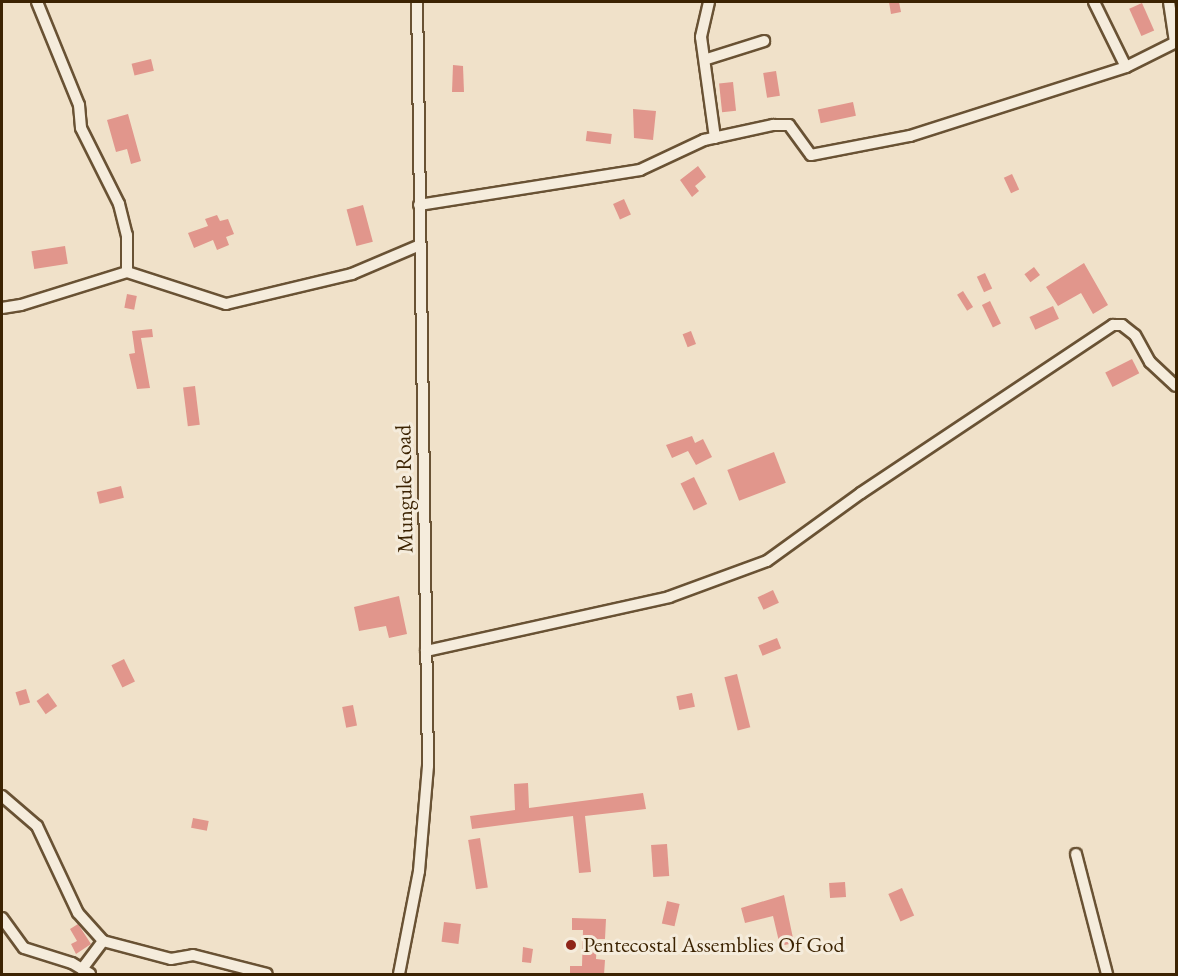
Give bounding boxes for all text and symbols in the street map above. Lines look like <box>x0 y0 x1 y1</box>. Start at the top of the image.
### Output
street label: Mungule Road <box>390 425 418 553</box>
place label: Pentecostal Assemblies Of God <box>583 932 845 958</box>
marker: Pentecostal Assemblies Of God <box>564 938 578 952</box>

